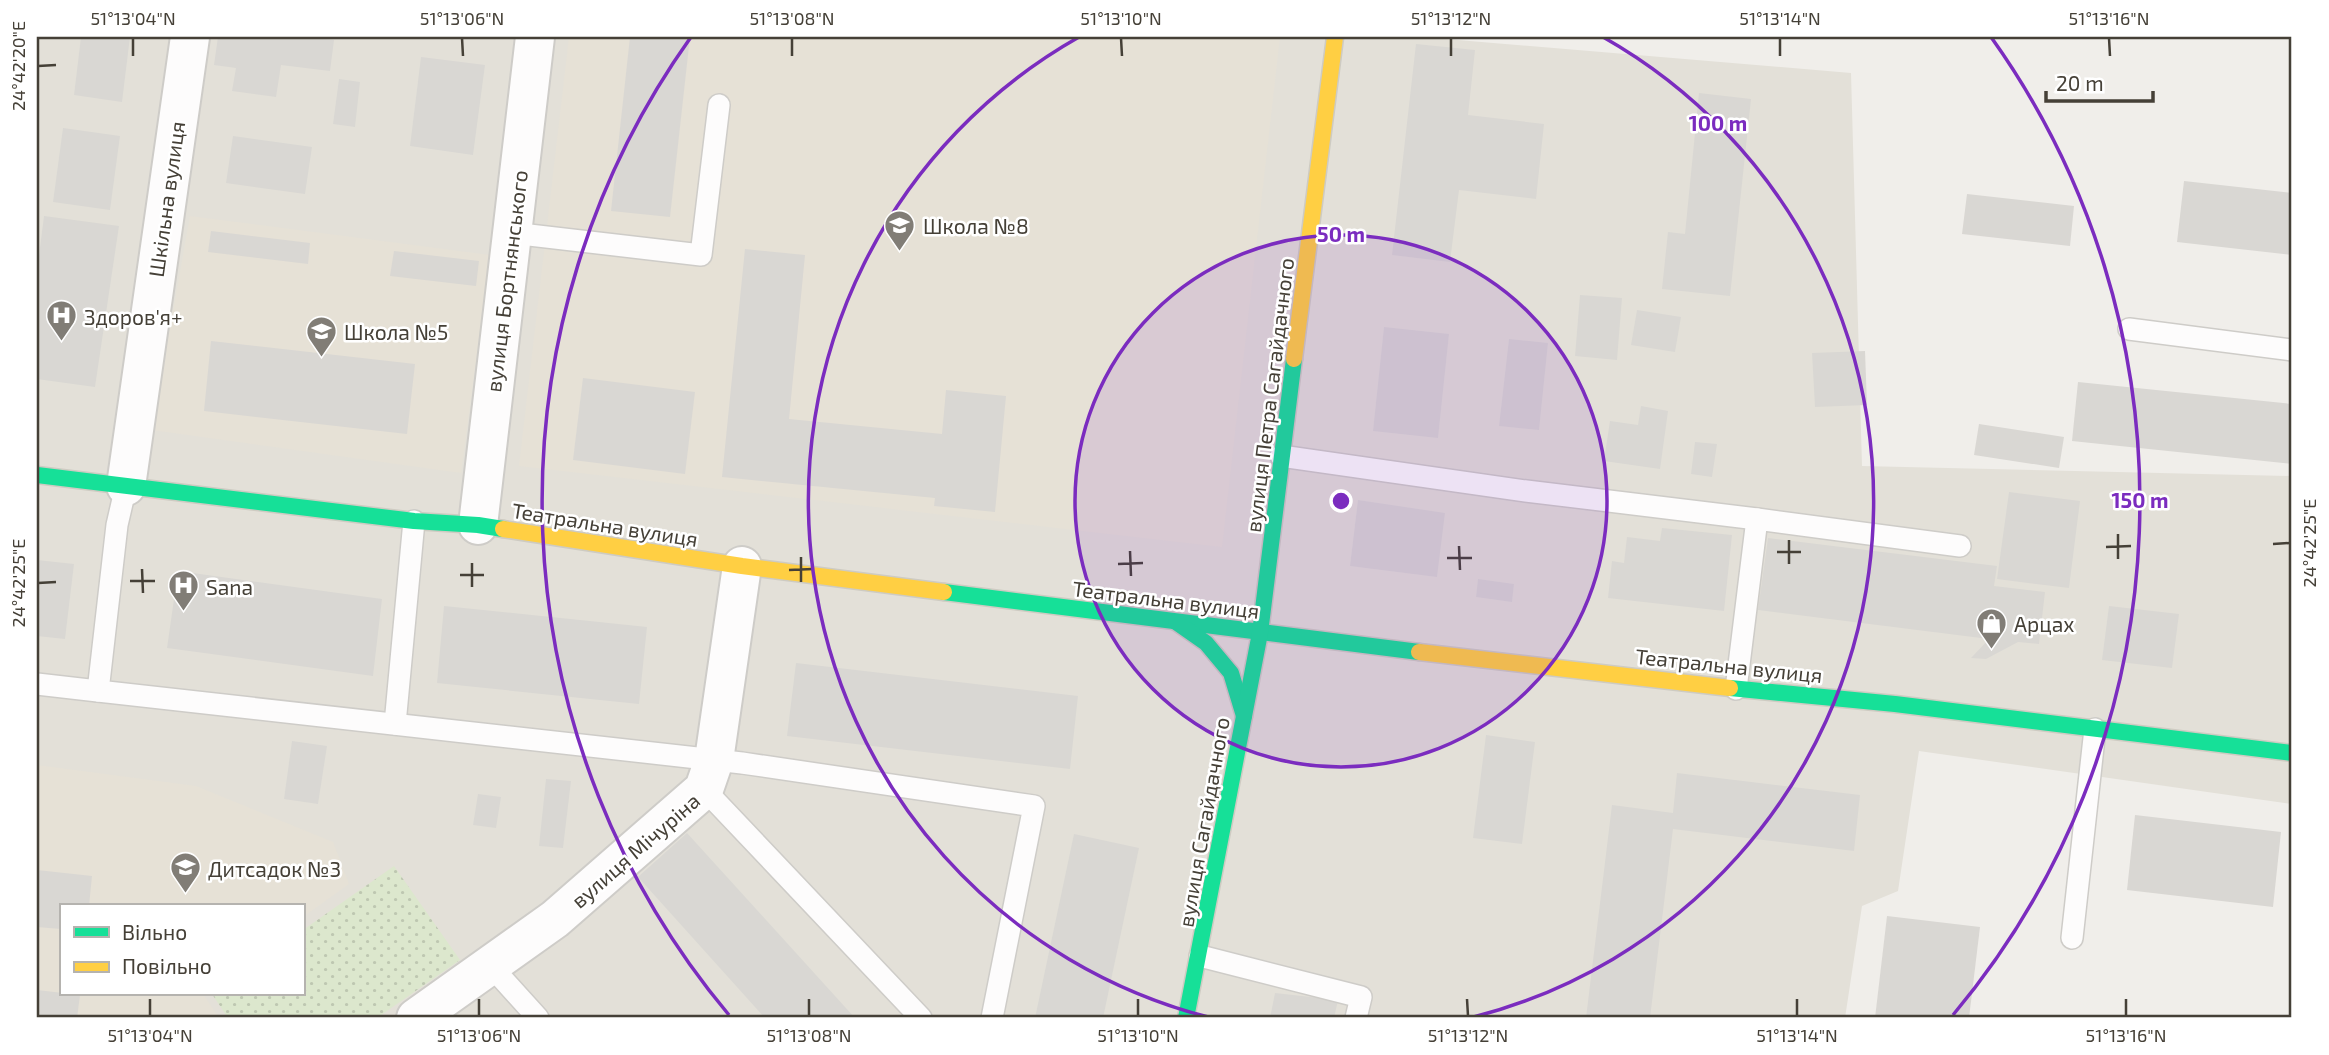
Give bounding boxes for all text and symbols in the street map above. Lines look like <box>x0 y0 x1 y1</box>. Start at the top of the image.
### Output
text: 51°13'04"N <box>90 7 176 29</box>
text: 51°13'06"N <box>420 7 504 29</box>
text: 51°13'08"N <box>749 7 835 29</box>
text: 51°13'10"N <box>1080 7 1162 29</box>
text: 51°13'12"N <box>1411 7 1491 29</box>
text: 51°13'14"N <box>1739 7 1821 29</box>
text: 51°13'16"N <box>2069 7 2149 29</box>
text: 24°42'20"E <box>7 21 29 111</box>
scale bar <box>2046 60 2152 104</box>
text: 20 m <box>2056 70 2104 95</box>
text: 100 m <box>1689 110 1747 135</box>
street label: Шкільна вулиця <box>143 119 190 279</box>
street label: вулиця Бортнянського <box>480 169 533 394</box>
school or university icon: Школа №8 <box>883 208 917 252</box>
place label: Школа №8 <box>923 213 1029 238</box>
text: 50 m <box>1317 221 1365 246</box>
street label: вулиця Петра Сагайдачного <box>1240 256 1299 534</box>
hospital icon: Здоров'я+ <box>44 299 78 343</box>
place label: Здоров'я+ <box>84 304 183 329</box>
school or university icon: Школа №5 <box>304 314 338 358</box>
place label: Школа №5 <box>344 319 448 344</box>
text: 150 m <box>2112 487 2168 512</box>
centre of rings <box>1329 489 1353 513</box>
street label: Театральна вулиця <box>510 497 700 552</box>
text: 24°42'25"E <box>2298 499 2320 587</box>
text: 24°42'25"E <box>7 539 29 627</box>
hospital icon: Sana <box>166 569 200 613</box>
place label: Sana <box>206 574 253 599</box>
street label: Театральна вулиця <box>1071 575 1261 624</box>
shop icon: Арцах <box>1974 606 2008 650</box>
place label: Арцах <box>2014 611 2075 636</box>
street label: Театральна вулиця <box>1634 643 1824 688</box>
street label: вулиця Сагайдачного <box>1172 715 1235 929</box>
street label: вулиця Мічуріна <box>566 787 705 913</box>
school or university icon: Дитсадок №3 <box>168 851 202 895</box>
place label: Дитсадок №3 <box>208 856 341 881</box>
legend <box>60 904 304 996</box>
text: Вільно <box>122 919 187 944</box>
text: Повільно <box>122 953 212 978</box>
text: 51°13'04"N <box>107 1024 193 1046</box>
text: 51°13'06"N <box>437 1024 521 1046</box>
text: 51°13'08"N <box>766 1024 852 1046</box>
text: 51°13'10"N <box>1097 1024 1179 1046</box>
text: 51°13'12"N <box>1428 1024 1508 1046</box>
text: 51°13'14"N <box>1756 1024 1838 1046</box>
text: 51°13'16"N <box>2086 1024 2166 1046</box>

